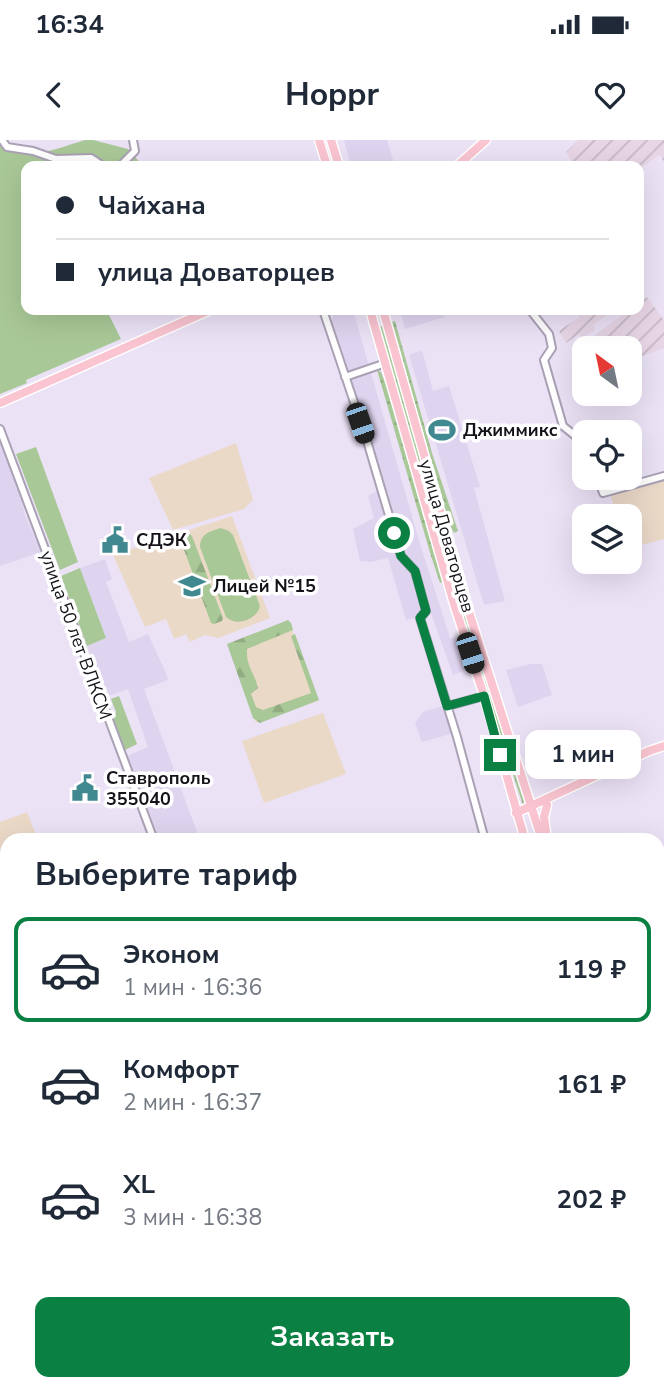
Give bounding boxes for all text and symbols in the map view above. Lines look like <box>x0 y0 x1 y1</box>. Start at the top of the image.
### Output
text: 16:34 <box>35 7 104 42</box>
text: Hoppr <box>285 73 379 116</box>
icon: back <box>35 76 73 114</box>
icon: heart <box>591 76 629 114</box>
text: Чайхана <box>98 188 206 223</box>
text: улица Доваторцев <box>98 255 335 290</box>
north arrow <box>572 336 642 406</box>
map controls <box>572 336 642 574</box>
car <box>344 400 377 446</box>
sports icon: Джиммикс <box>427 415 457 445</box>
place label: Джиммикс <box>463 418 558 442</box>
button: locate <box>572 420 642 490</box>
street label: улица Доваторцев <box>414 457 480 615</box>
button: layers <box>572 504 642 574</box>
route start <box>378 517 410 549</box>
public building icon: СДЭК <box>100 525 130 555</box>
place label: СДЭК <box>136 528 188 552</box>
street label: улица 50 лет ВЛКСМ <box>34 547 118 723</box>
school or university icon: Лицей №15 <box>177 571 207 601</box>
place label: Лицей №15 <box>213 574 316 598</box>
car <box>454 630 487 676</box>
callout: 1 мин <box>524 730 640 780</box>
route end <box>484 739 516 771</box>
text: 1 мин <box>551 739 615 770</box>
place label: Ставрополь 355040 <box>106 766 211 811</box>
public building icon: Ставрополь 355040 <box>70 773 100 803</box>
text: Выберите тариф <box>35 853 298 896</box>
text: Эконом <box>123 937 220 972</box>
icon: car <box>39 938 102 1001</box>
text: 119 ₽ <box>557 952 626 987</box>
text: 1 мин · 16:36 <box>123 972 262 1003</box>
text: Комфорт <box>123 1052 239 1087</box>
icon: car <box>39 1053 102 1116</box>
text: 161 ₽ <box>557 1067 626 1102</box>
text: 2 мин · 16:37 <box>123 1087 262 1118</box>
text: XL <box>123 1167 155 1202</box>
icon: car <box>39 1168 102 1231</box>
text: 202 ₽ <box>557 1182 626 1217</box>
text: 3 мин · 16:38 <box>123 1202 262 1233</box>
button: Заказать <box>35 1297 630 1377</box>

